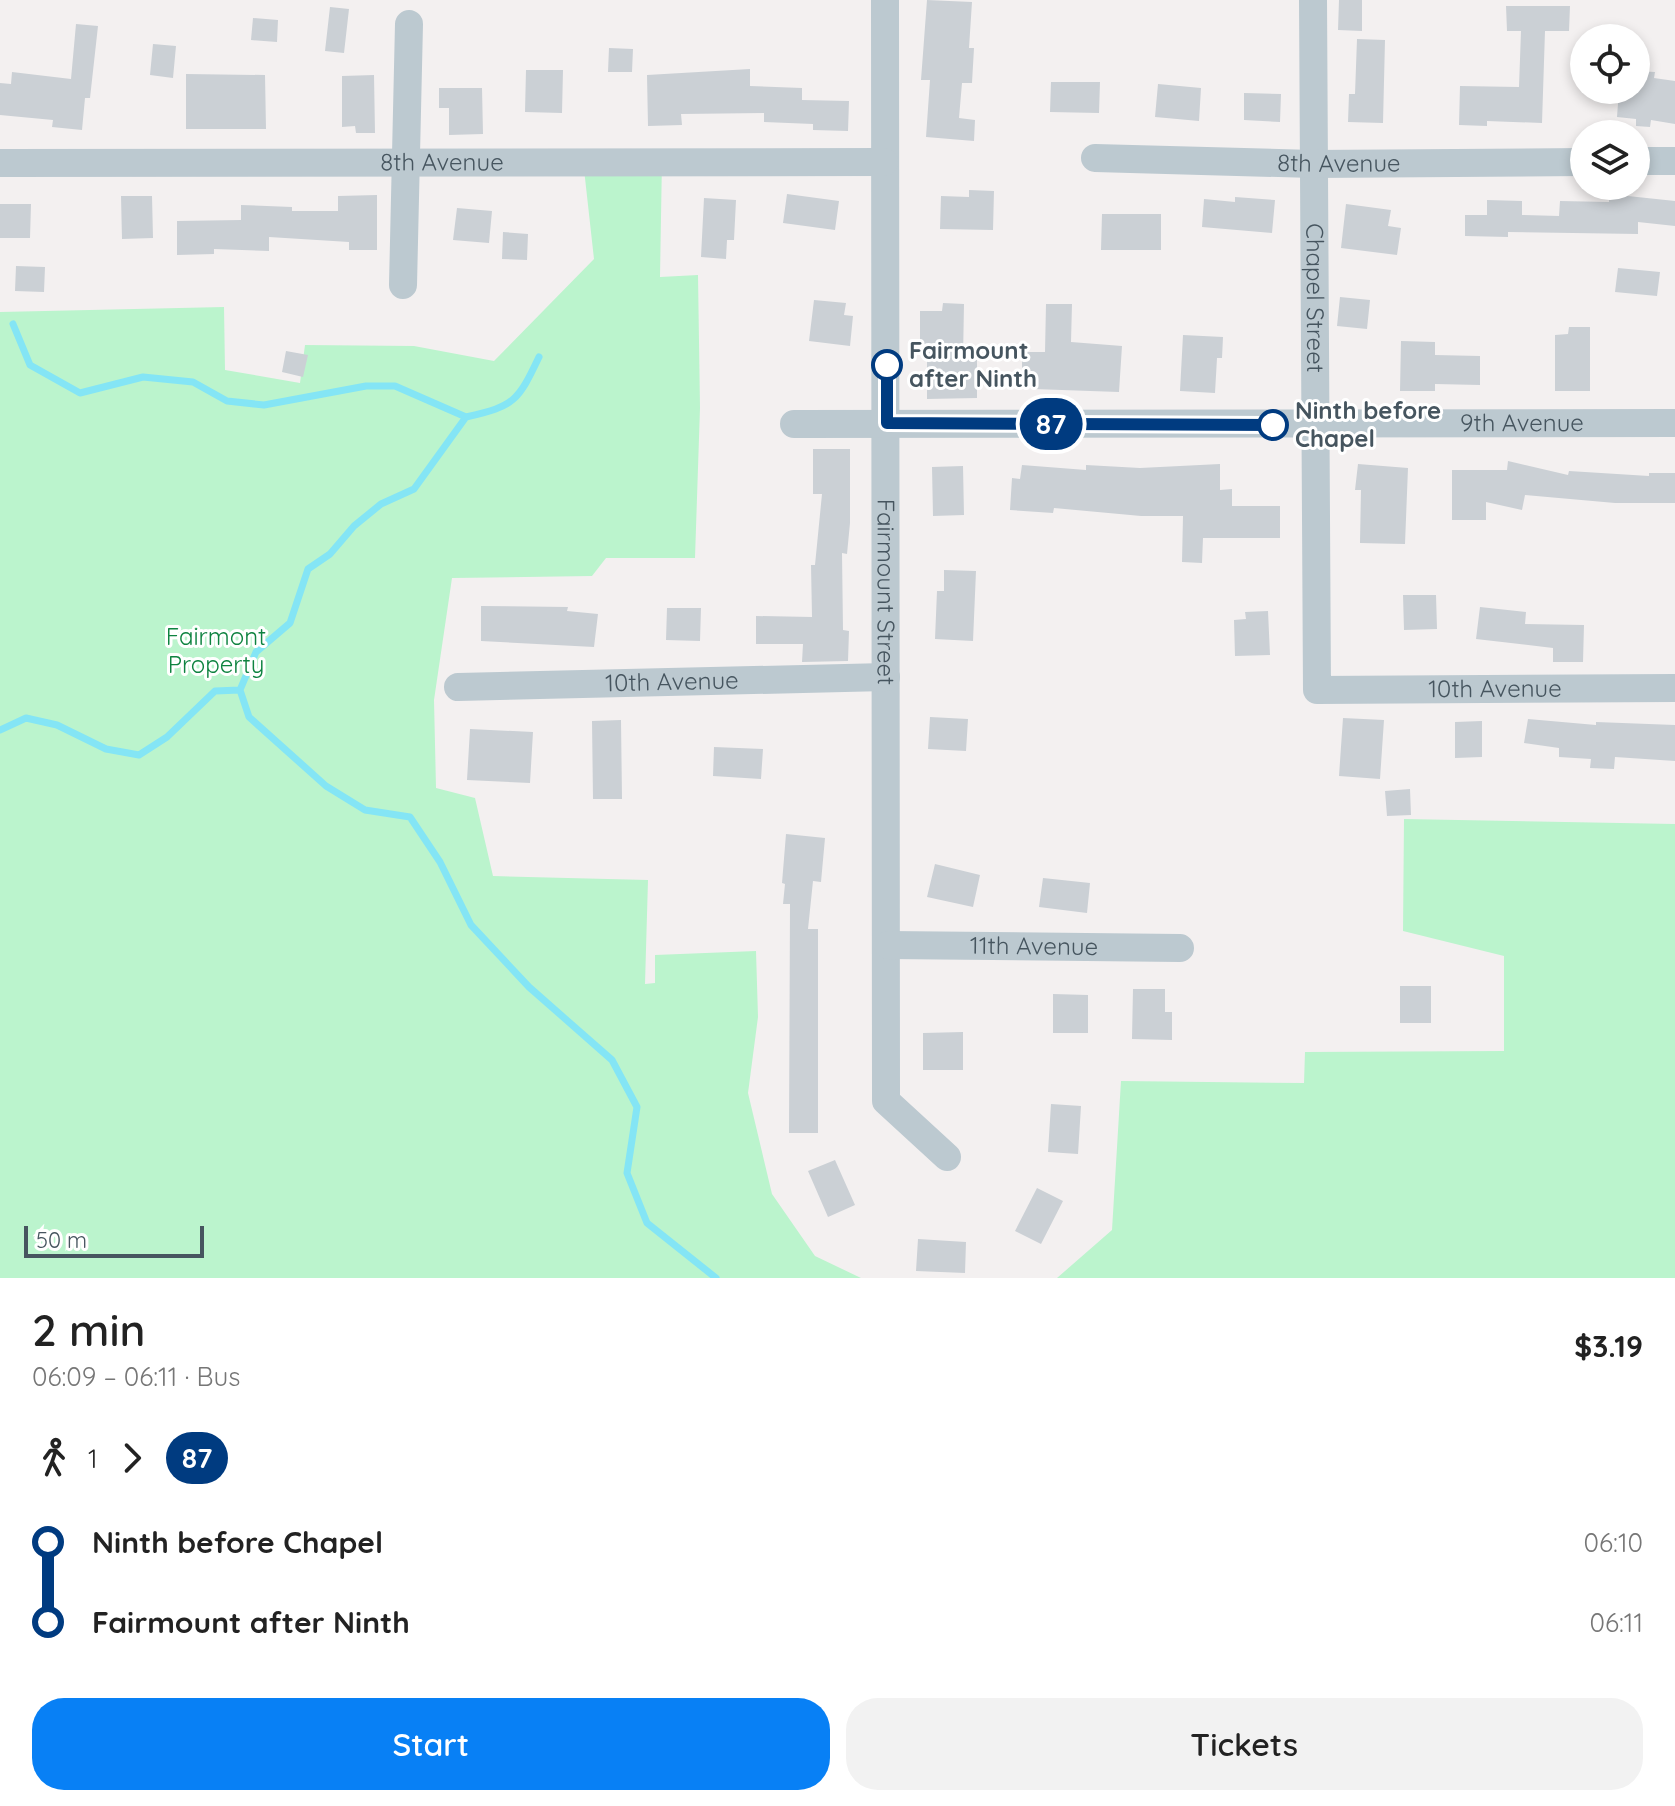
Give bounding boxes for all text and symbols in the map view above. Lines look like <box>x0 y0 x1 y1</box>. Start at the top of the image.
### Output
map controls <box>1570 24 1650 200</box>
button: locate <box>1570 24 1650 104</box>
button: layers <box>1570 120 1650 200</box>
street label: 8th Avenue <box>380 146 504 177</box>
street label: 8th Avenue <box>1277 147 1401 178</box>
street label: Chapel Street <box>1300 223 1331 373</box>
place label: Fairmount after Ninth <box>909 335 1037 393</box>
marker: Fairmount after Ninth <box>872 350 902 380</box>
place label: Ninth before Chapel <box>1295 395 1441 453</box>
line badge: 87 <box>1015 398 1087 450</box>
text: 87 <box>1036 406 1066 441</box>
street label: 9th Avenue <box>1460 407 1584 437</box>
marker: Ninth before Chapel <box>1258 410 1288 440</box>
street label: Fairmount Street <box>871 499 902 685</box>
park label: Fairmont Property <box>166 621 266 679</box>
street label: 10th Avenue <box>605 664 739 698</box>
street label: 10th Avenue <box>1428 673 1562 703</box>
street label: 11th Avenue <box>970 930 1098 961</box>
scale bar <box>24 1222 204 1258</box>
text: 50 m <box>36 1226 87 1254</box>
text: 2 min <box>32 1302 146 1357</box>
text: $3.19 <box>1574 1327 1643 1365</box>
text: 06:09 – 06:11 · Bus <box>32 1360 241 1393</box>
icon: walk <box>32 1436 76 1480</box>
icon: forward <box>110 1436 154 1480</box>
text: 87 <box>182 1440 212 1475</box>
text: 1 <box>88 1442 98 1475</box>
text: Ninth before Chapel <box>92 1523 383 1561</box>
text: 06:10 <box>1584 1526 1643 1559</box>
text: Fairmount after Ninth <box>92 1603 410 1641</box>
text: 06:11 <box>1589 1606 1643 1639</box>
button: Start <box>32 1698 830 1790</box>
button: Tickets <box>846 1698 1643 1790</box>

